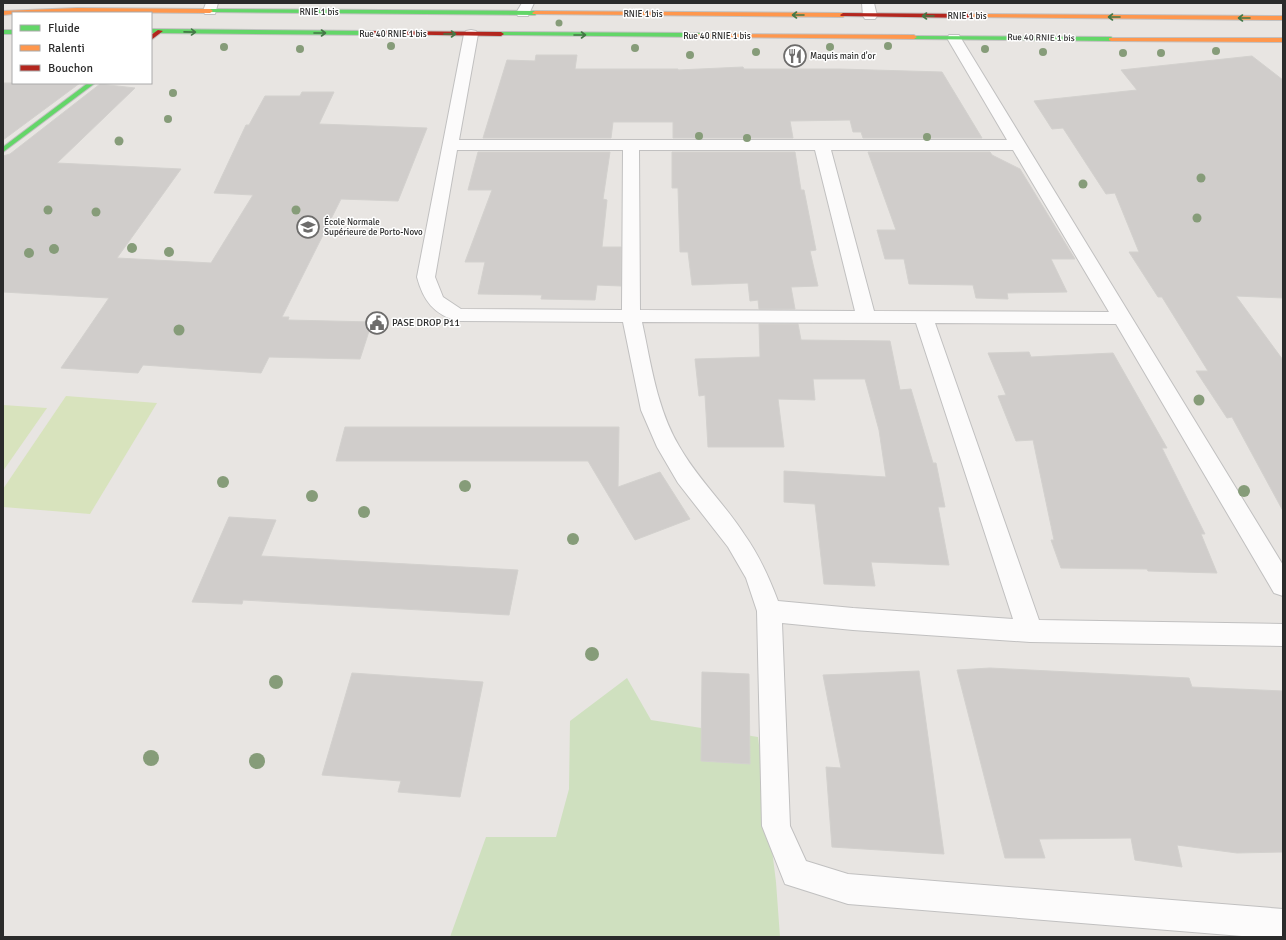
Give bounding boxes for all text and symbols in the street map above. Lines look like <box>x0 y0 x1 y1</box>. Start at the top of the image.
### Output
street label: RNIE 1 bis <box>299 7 339 18</box>
street label: RNIE 1 bis <box>623 9 663 20</box>
one-way arrow <box>792 11 805 19</box>
street label: RNIE 1 bis <box>947 11 987 22</box>
legend <box>12 12 152 84</box>
one-way arrow <box>922 12 935 20</box>
one-way arrow <box>1108 13 1121 21</box>
one-way arrow <box>1238 14 1251 22</box>
text: Fluide <box>48 21 80 36</box>
one-way arrow <box>183 28 196 36</box>
one-way arrow <box>313 29 326 37</box>
street label: Rue 40 RNIE 1 bis <box>359 29 427 40</box>
one-way arrow <box>443 30 456 38</box>
one-way arrow <box>573 31 586 39</box>
street label: Rue 40 RNIE 1 bis <box>683 31 751 42</box>
street label: Rue 40 RNIE 1 bis <box>1007 32 1075 44</box>
text: Ralenti <box>48 41 85 56</box>
restaurant icon: Maquis main d'or <box>782 43 808 69</box>
place label: Maquis main d'or <box>810 51 876 62</box>
text: Bouchon <box>48 61 93 76</box>
school or university icon: École Normale Supérieure de Porto-Novo <box>295 214 321 240</box>
place label: École Normale Supérieure de Porto-Novo <box>324 215 423 238</box>
public building icon: PASE DROP P11 <box>364 310 390 336</box>
place label: PASE DROP P11 <box>392 317 460 329</box>

